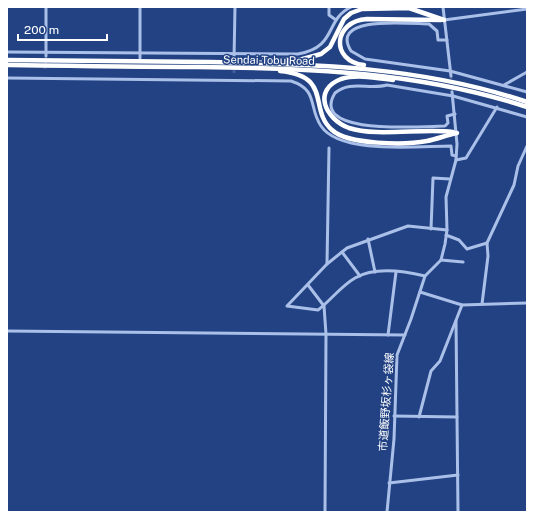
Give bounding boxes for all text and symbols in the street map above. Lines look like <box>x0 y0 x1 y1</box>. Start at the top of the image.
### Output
scale bar <box>18 16 107 42</box>
text: 200 m <box>24 23 59 37</box>
street label: Sendai-Tobu Road <box>223 53 315 67</box>
street label: 市道飯野坂杉ヶ袋線 <box>377 352 395 452</box>

